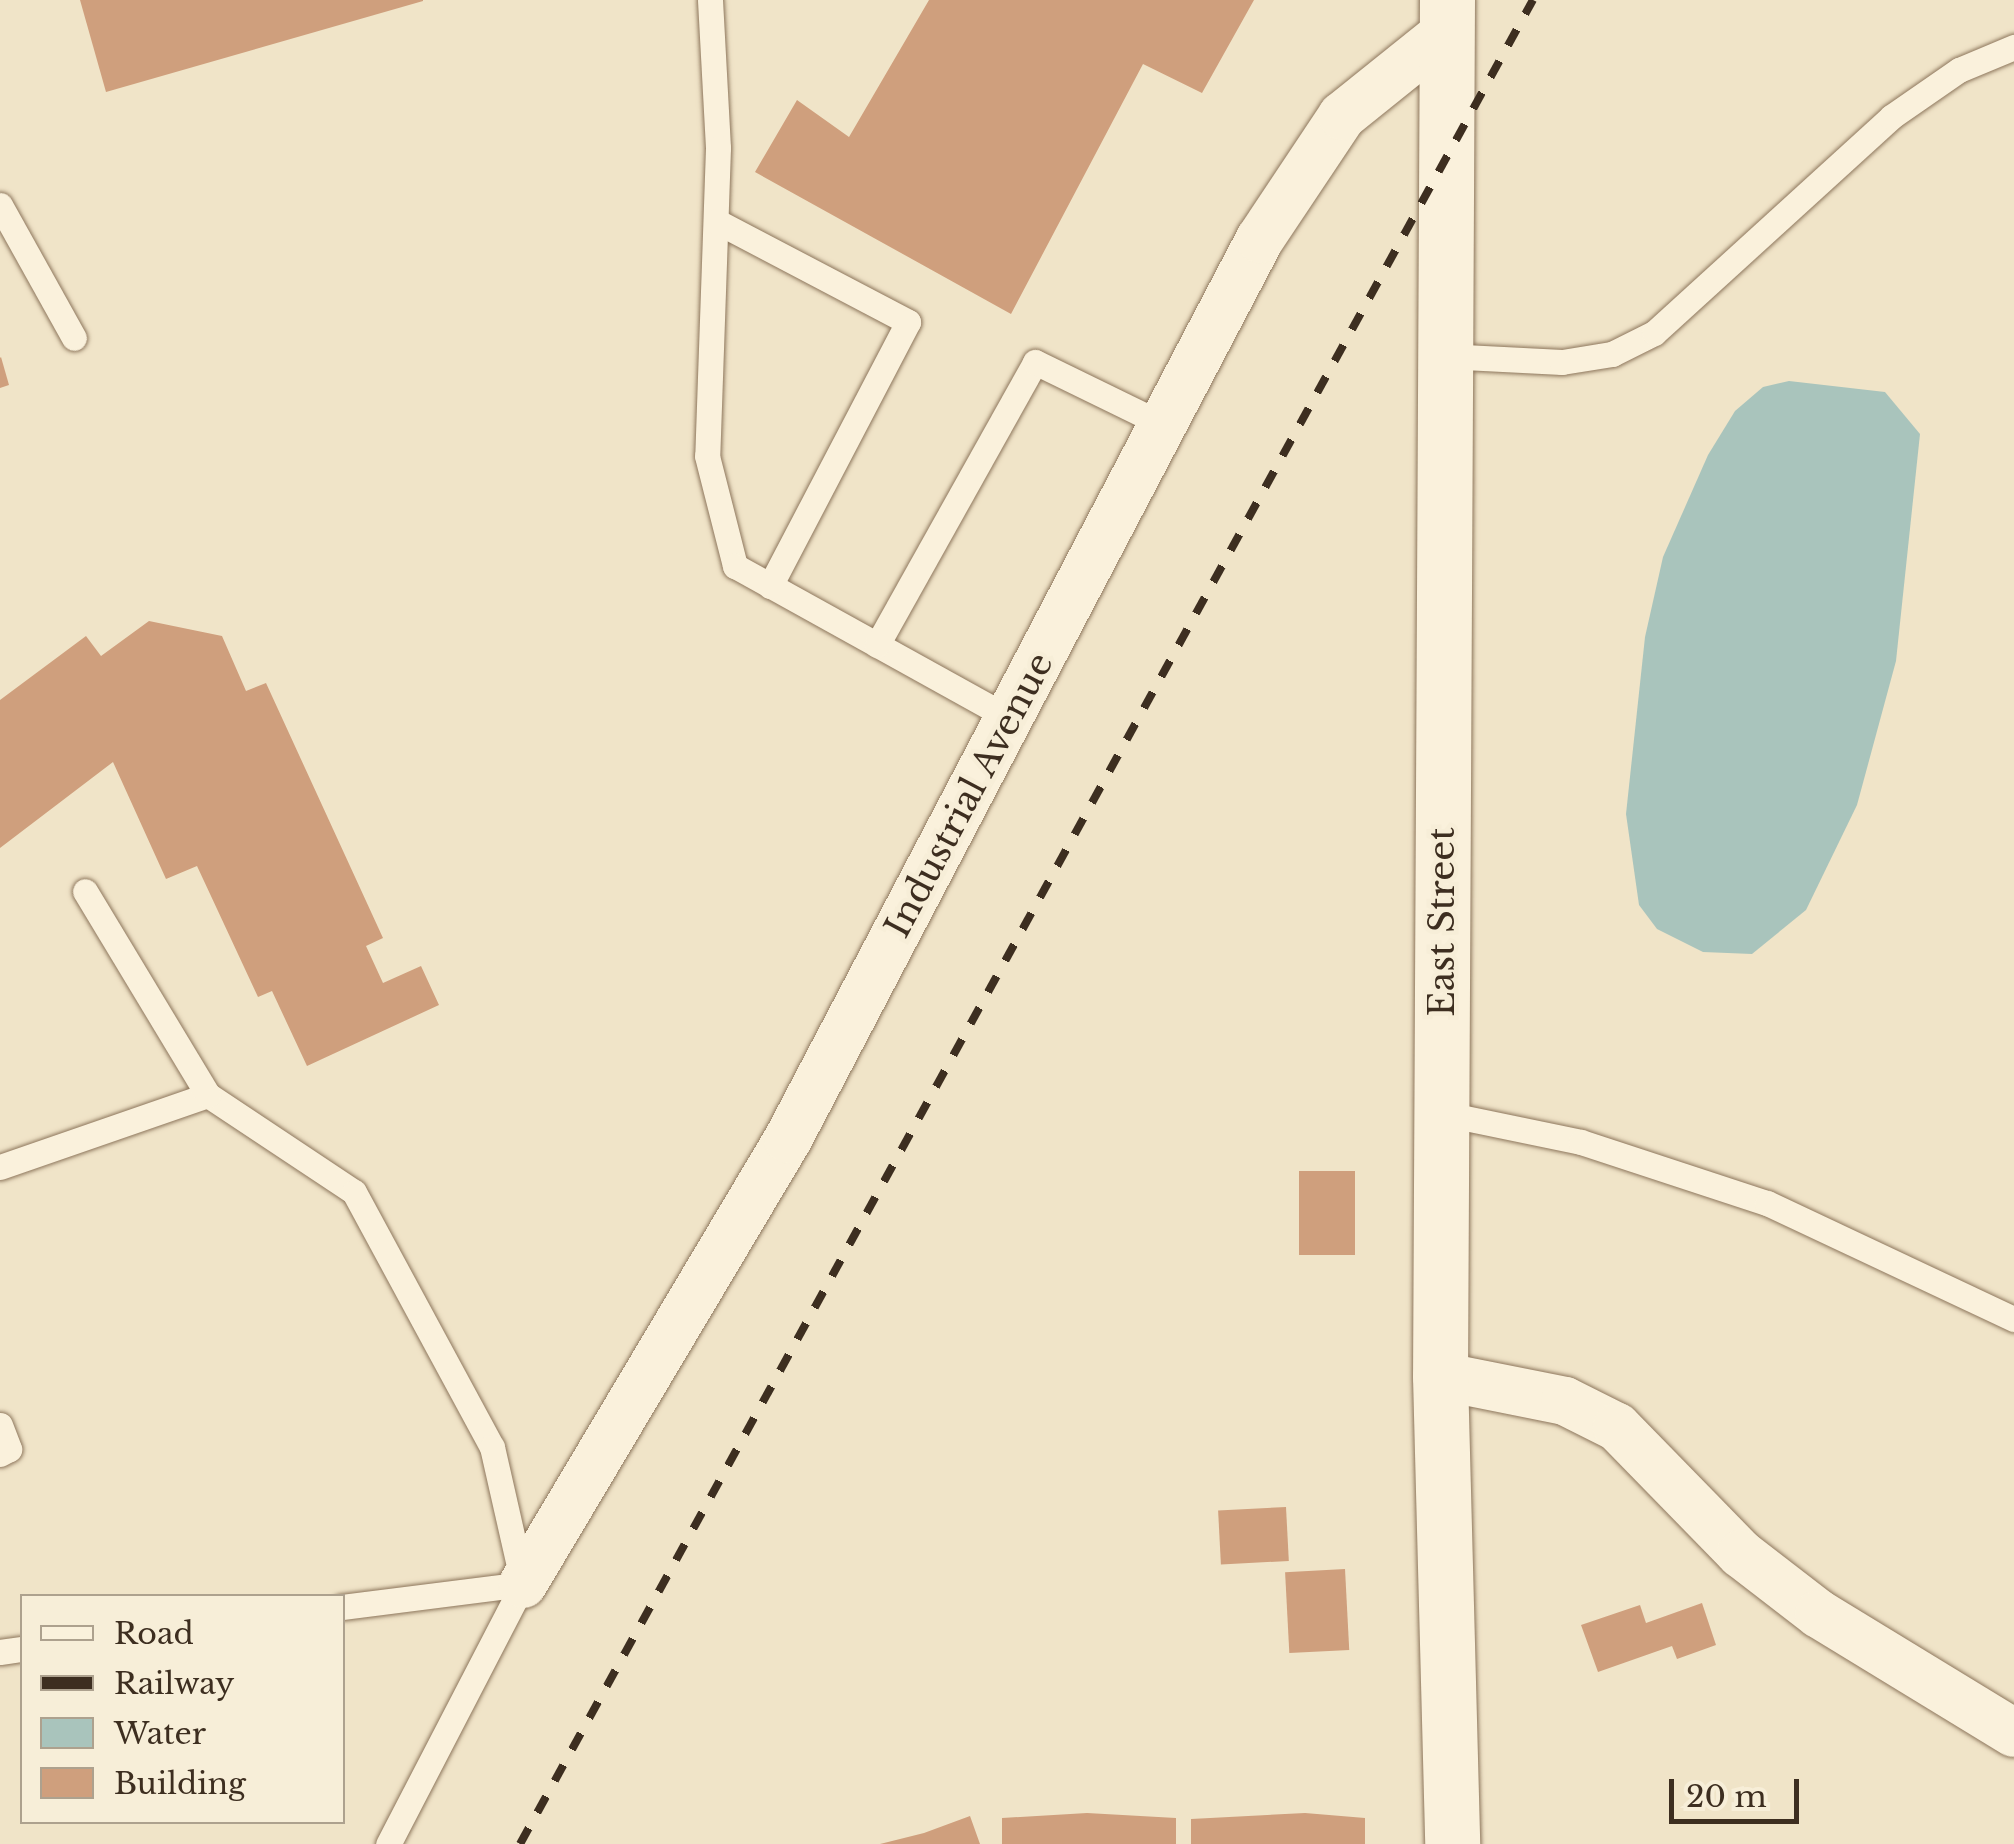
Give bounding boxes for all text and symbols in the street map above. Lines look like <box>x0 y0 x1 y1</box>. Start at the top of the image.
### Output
street label: Industrial Avenue <box>876 645 1062 945</box>
street label: East Street <box>1421 827 1463 1017</box>
legend <box>20 1594 345 1824</box>
text: Road <box>114 1615 194 1652</box>
text: Railway <box>114 1665 234 1702</box>
text: Water <box>114 1715 206 1752</box>
scale bar <box>1674 1759 1804 1821</box>
text: Building <box>114 1765 246 1802</box>
text: 20 m <box>1686 1778 1767 1815</box>

